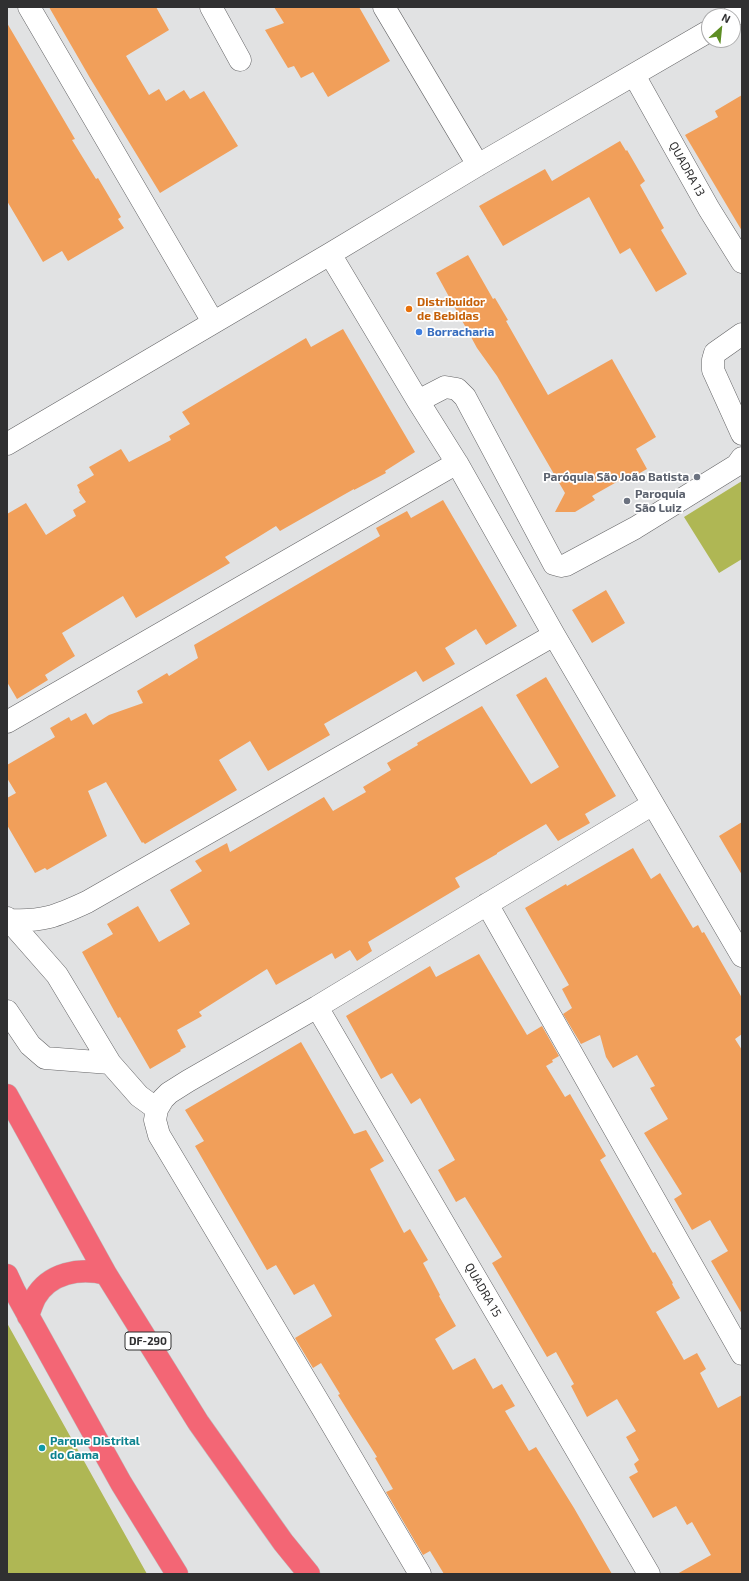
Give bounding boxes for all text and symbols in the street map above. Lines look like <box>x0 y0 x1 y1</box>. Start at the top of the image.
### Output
north arrow <box>701 8 741 48</box>
text: N <box>720 10 733 25</box>
street label: QUADRA 13 <box>666 139 708 199</box>
place label: Distribuidor de Bebidas <box>417 295 485 323</box>
marker: Distribuidor de Bebidas <box>404 304 414 314</box>
place label: Borracharia <box>427 325 494 339</box>
marker: Borracharia <box>414 327 424 337</box>
place label: Paróquia São João Batista <box>543 470 689 484</box>
marker: Paróquia São João Batista <box>692 472 702 482</box>
place label: Paroquia São Luiz <box>635 487 686 515</box>
marker: Paroquia São Luiz <box>622 496 632 506</box>
street label: QUADRA 15 <box>462 1260 504 1320</box>
road number: DF-290 <box>125 1332 171 1350</box>
place label: Parque Distrital do Gama <box>50 1434 140 1462</box>
marker: Parque Distrital do Gama <box>37 1443 47 1453</box>

